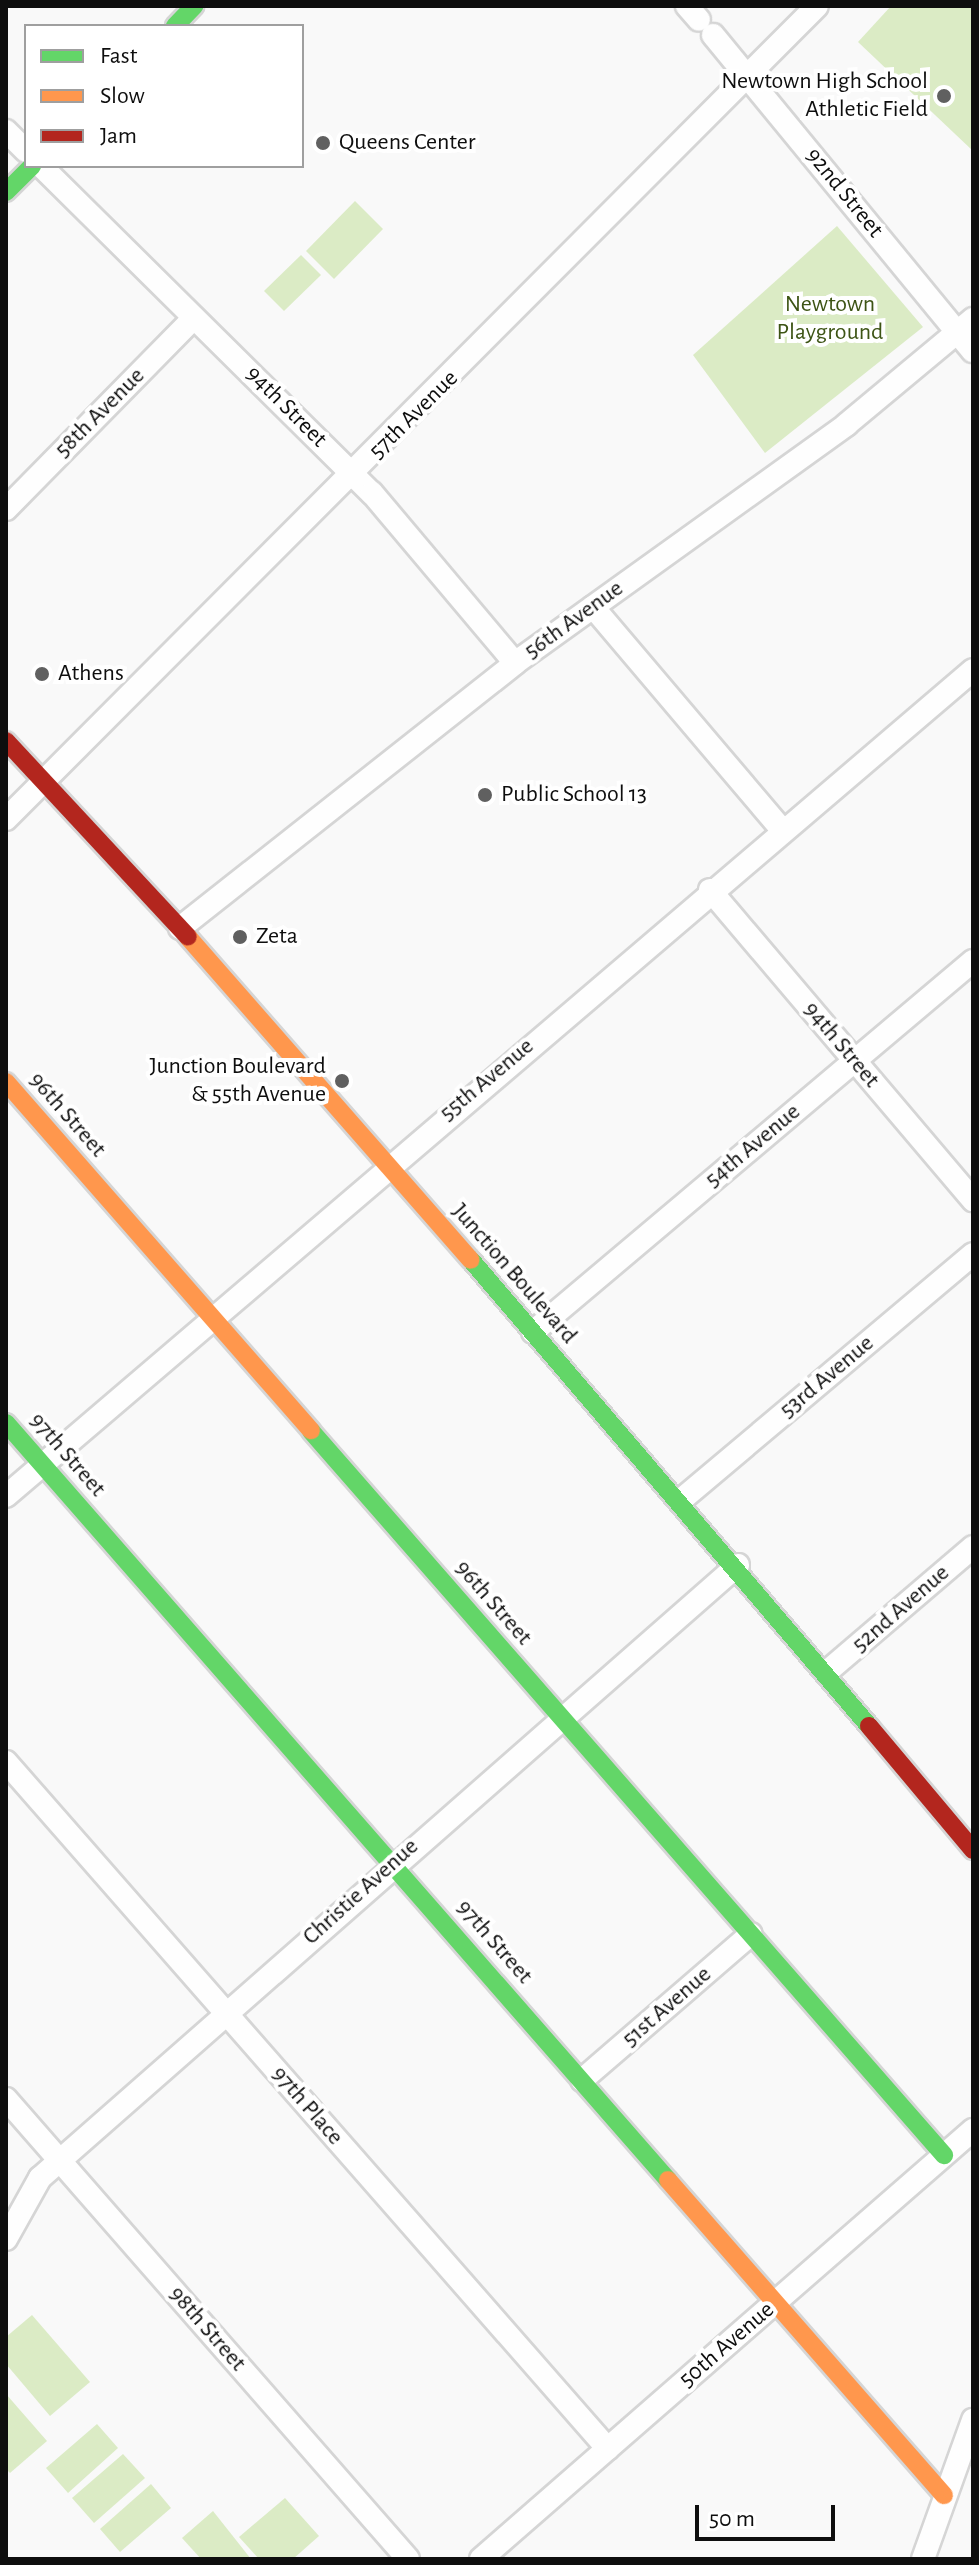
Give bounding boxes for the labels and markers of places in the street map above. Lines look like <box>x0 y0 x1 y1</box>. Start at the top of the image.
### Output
place label: Newtown High School Athletic Field <box>721 68 928 124</box>
marker: Newtown High School Athletic Field <box>935 87 953 105</box>
place label: Queens Center <box>339 129 475 157</box>
marker: Queens Center <box>314 134 332 152</box>
place label: Athens <box>58 660 124 688</box>
marker: Athens <box>33 665 51 683</box>
place label: Public School 13 <box>501 781 647 809</box>
marker: Public School 13 <box>476 786 494 804</box>
place label: Zeta <box>256 923 298 951</box>
marker: Zeta <box>231 928 249 946</box>
place label: Junction Boulevard & 55th Avenue <box>149 1053 326 1109</box>
marker: Junction Boulevard & 55th Avenue <box>333 1072 351 1090</box>

